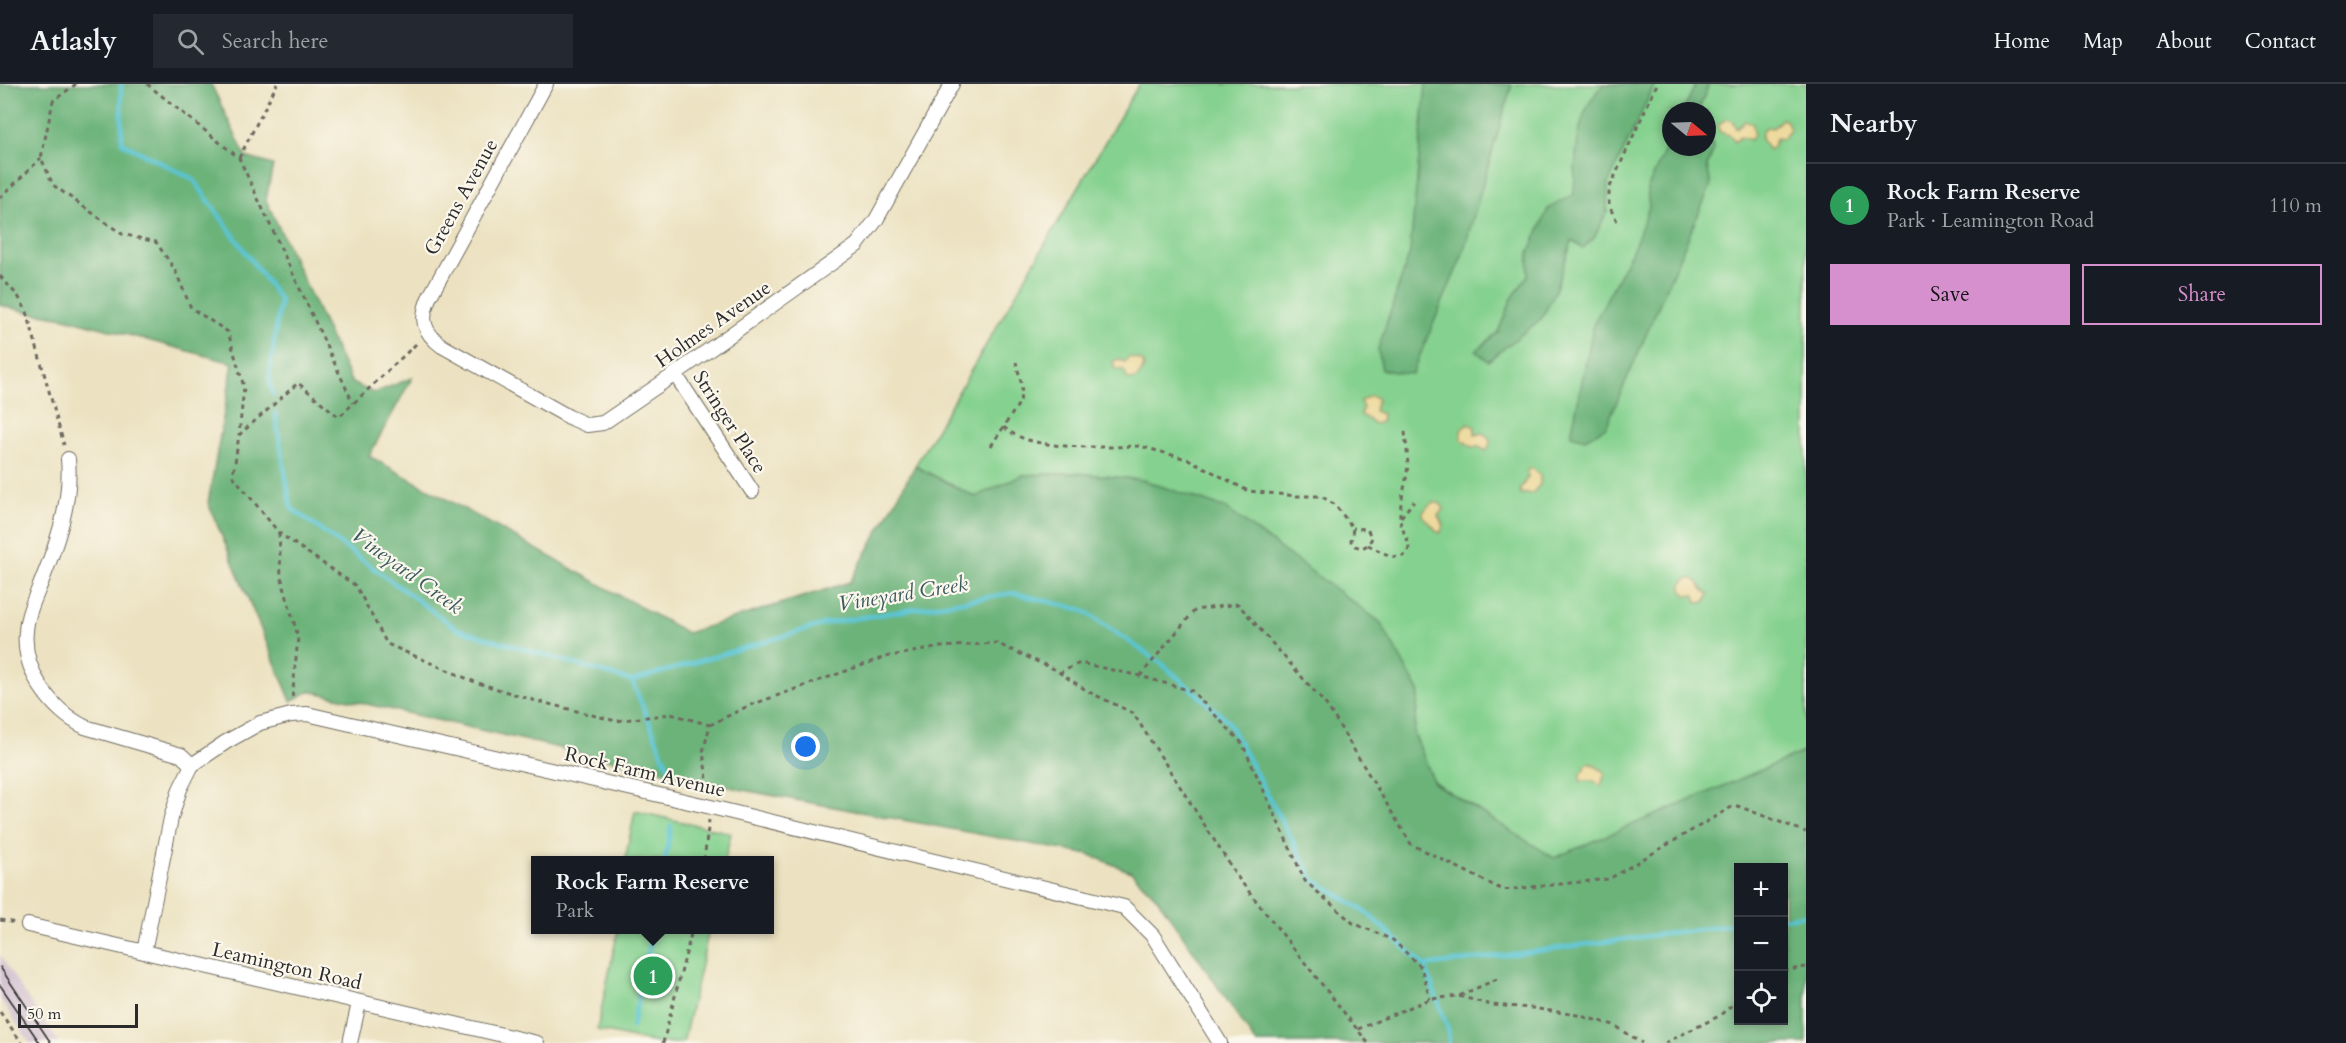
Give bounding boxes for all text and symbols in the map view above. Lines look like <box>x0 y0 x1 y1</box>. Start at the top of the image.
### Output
search box <box>153 14 573 68</box>
text: Atlasly <box>30 22 117 60</box>
icon: search <box>174 25 207 58</box>
text: Search here <box>222 26 328 56</box>
text: Home <box>1994 27 2050 56</box>
text: Map <box>2083 27 2123 56</box>
text: About <box>2156 27 2212 56</box>
text: Contact <box>2245 27 2316 56</box>
north arrow <box>1662 102 1716 156</box>
text: Nearby <box>1830 106 1918 141</box>
street label: Greens Avenue <box>418 134 504 260</box>
text: Rock Farm Reserve <box>1887 177 2081 207</box>
text: 1 <box>1844 192 1855 219</box>
text: 110 m <box>2269 192 2322 219</box>
text: Park · Leamington Road <box>1887 207 2094 234</box>
button: Save <box>1830 264 2070 325</box>
button: Share <box>2082 264 2322 325</box>
street label: Holmes Avenue <box>650 274 776 374</box>
street label: Stringer Place <box>687 365 773 479</box>
water label: Vineyard Creek <box>345 521 469 622</box>
water label: Vineyard Creek <box>836 569 971 619</box>
your location <box>791 732 820 761</box>
street label: Rock Farm Avenue <box>562 740 728 804</box>
popup <box>531 856 774 934</box>
map controls <box>1734 863 1788 1025</box>
button: + <box>1734 863 1788 917</box>
text: Rock Farm Reserve <box>556 867 749 897</box>
text: Park <box>556 897 594 924</box>
button: − <box>1734 917 1788 971</box>
street label: Leamington Road <box>210 936 365 996</box>
pin: 1 <box>634 954 672 998</box>
button: locate <box>1734 971 1788 1025</box>
scale bar <box>18 1001 138 1028</box>
text: 50 m <box>27 1003 61 1025</box>

